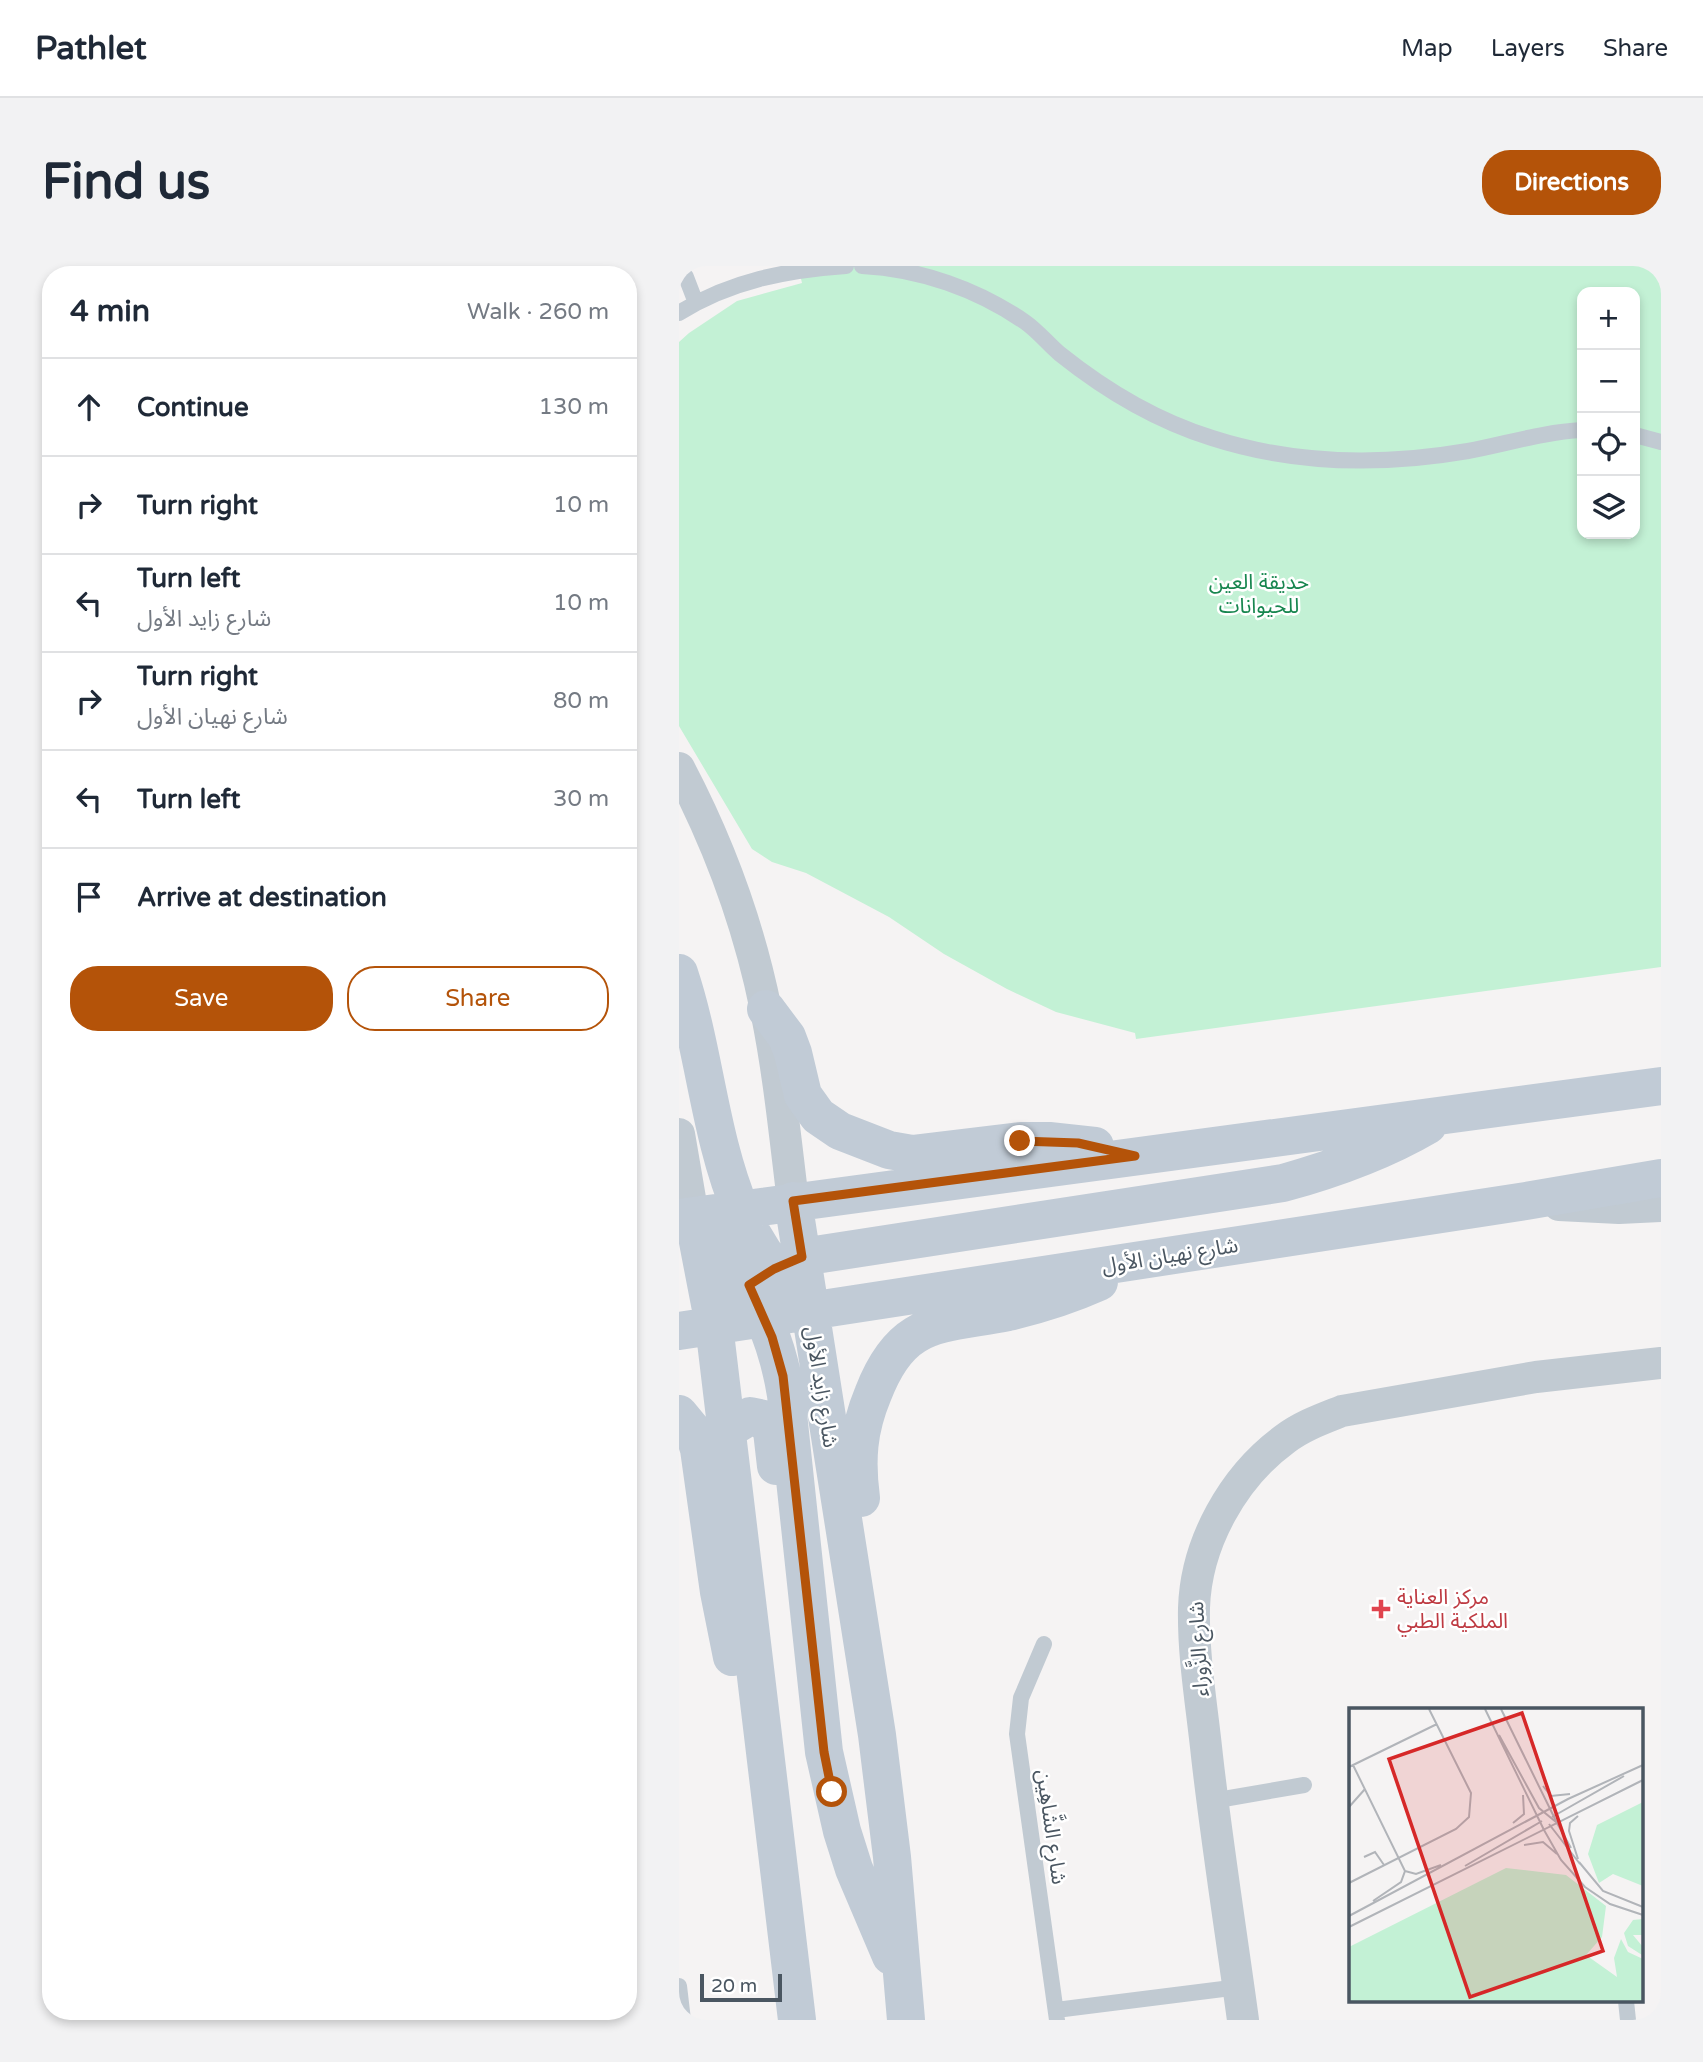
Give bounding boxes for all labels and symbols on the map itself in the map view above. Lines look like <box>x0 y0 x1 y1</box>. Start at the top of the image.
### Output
park label: حديقة العين للحيوانات <box>1209 570 1309 619</box>
route end <box>1004 1125 1035 1156</box>
street label: شارع نهيان الأول <box>1100 1233 1240 1281</box>
street label: شارع زايد الأول <box>797 1324 843 1450</box>
place label: مركز العناية الملكية الطبي <box>1397 1585 1508 1636</box>
marker: مركز العناية الملكية الطبي <box>1371 1599 1391 1619</box>
street label: شارع الزَّوراء <box>1181 1601 1216 1697</box>
inset map <box>1349 1708 1643 2002</box>
street label: شارع الشَّاهِين <box>1029 1767 1077 1886</box>
route start <box>816 1776 847 1807</box>
scale bar <box>700 1971 782 2003</box>

